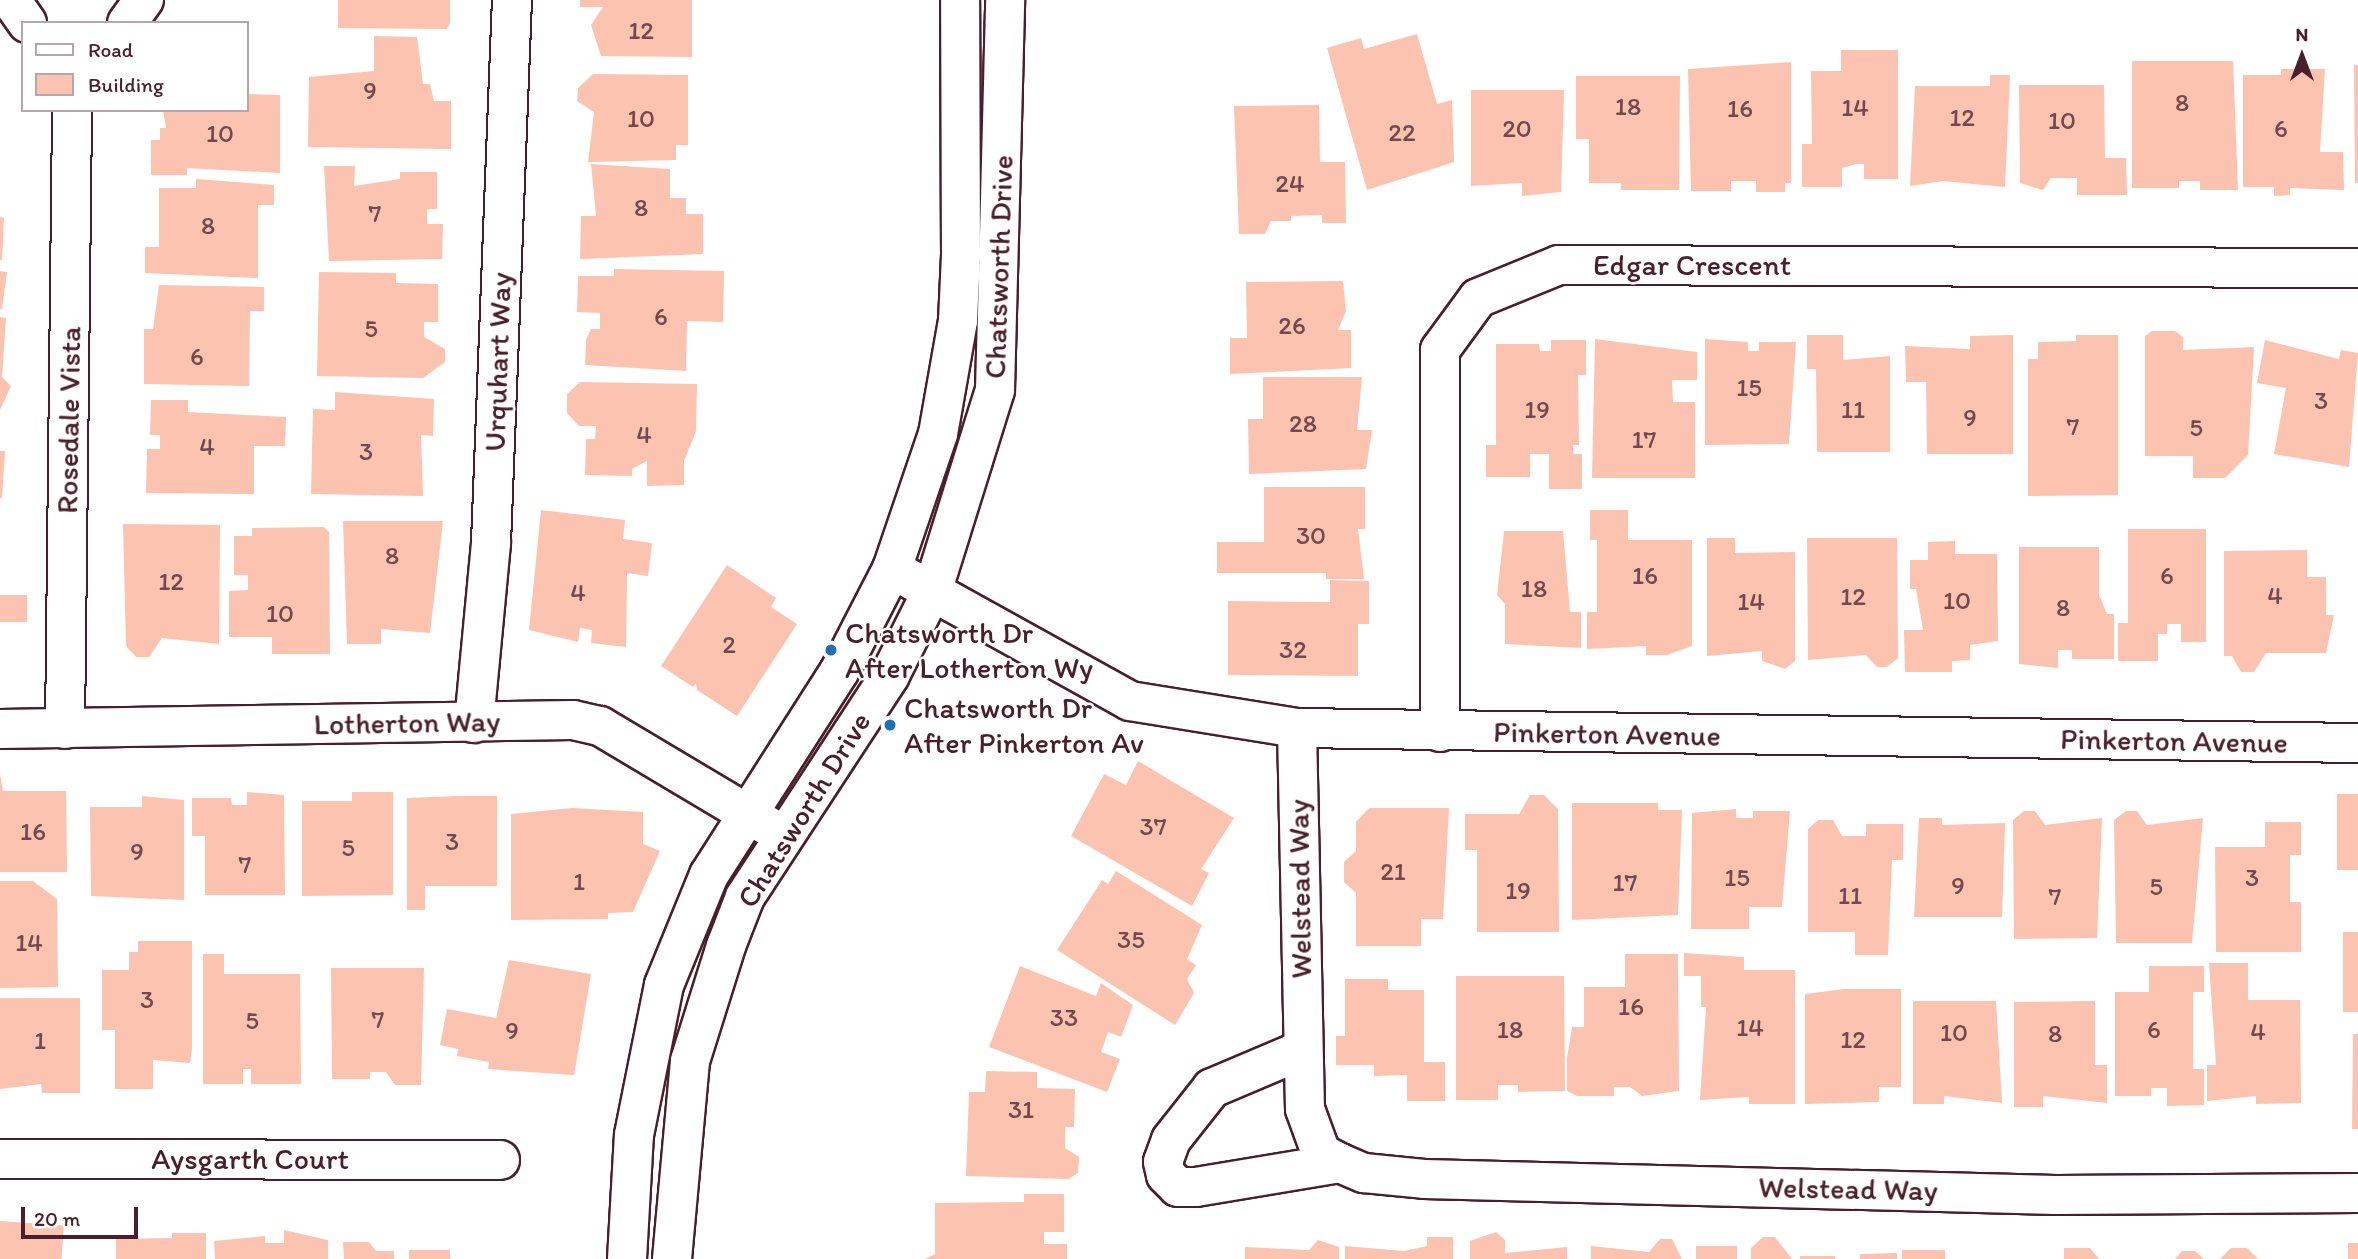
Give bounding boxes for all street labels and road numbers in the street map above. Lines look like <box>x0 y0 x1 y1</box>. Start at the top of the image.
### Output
street label: Chatsworth Drive <box>977 154 1021 380</box>
street label: Edgar Crescent <box>1593 247 1791 283</box>
street label: Urquhart Way <box>477 272 519 452</box>
street label: Rosedale Vista <box>49 326 89 514</box>
street label: Lotherton Way <box>314 703 500 743</box>
street label: Chatsworth Drive <box>729 705 879 915</box>
street label: Pinkerton Avenue <box>1494 714 1720 754</box>
street label: Pinkerton Avenue <box>2061 721 2287 761</box>
street label: Welstead Way <box>1280 799 1320 979</box>
street label: Aysgarth Court <box>151 1141 349 1177</box>
street label: Welstead Way <box>1758 1169 1938 1209</box>

